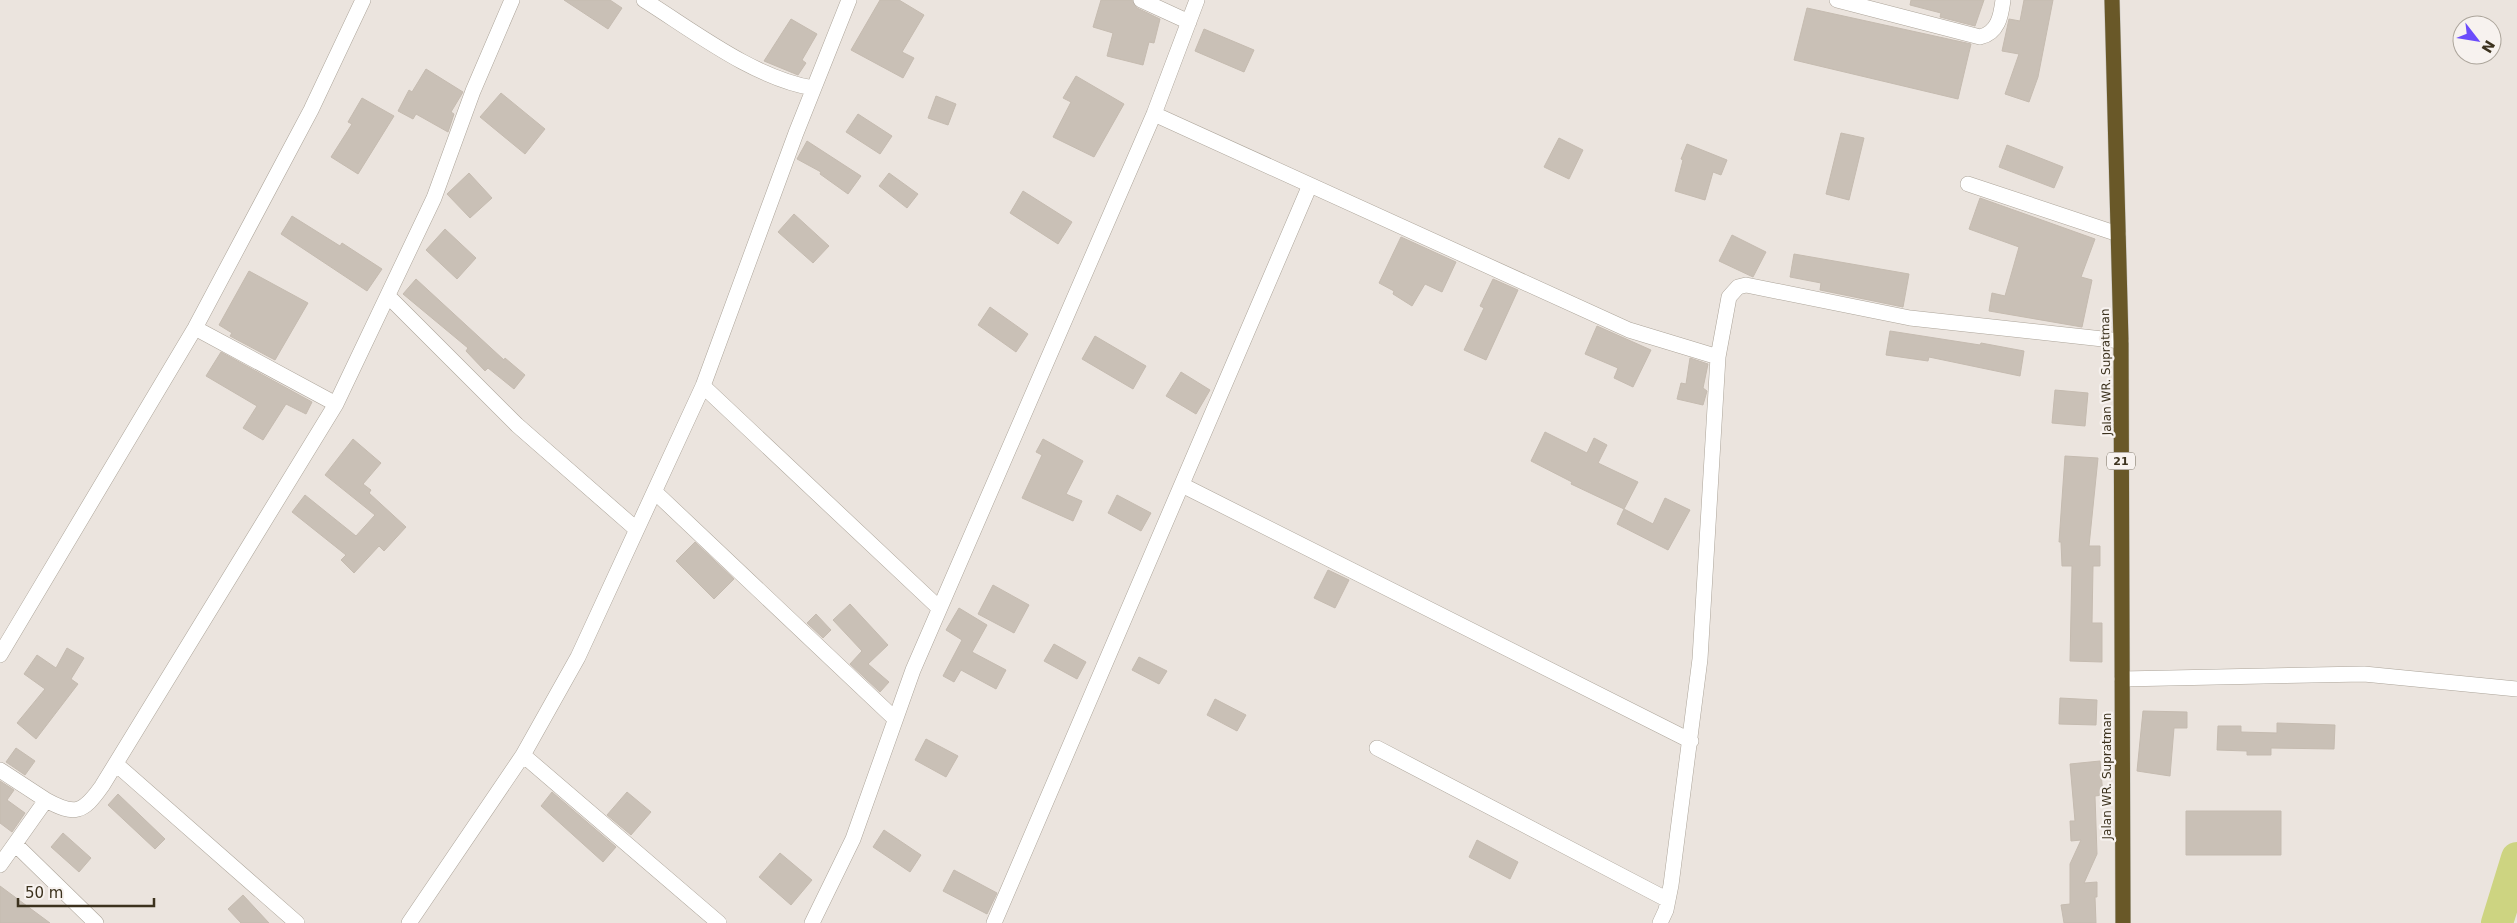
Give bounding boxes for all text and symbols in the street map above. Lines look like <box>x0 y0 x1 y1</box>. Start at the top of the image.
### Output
north arrow <box>2452 15 2502 65</box>
text: N <box>2478 38 2498 56</box>
street label: Jalan WR. Supratman <box>2098 308 2114 437</box>
road number: 21 <box>2107 452 2135 470</box>
street label: Jalan WR. Supratman <box>2100 713 2114 840</box>
scale bar <box>18 876 154 908</box>
text: 50 m <box>25 884 63 902</box>

